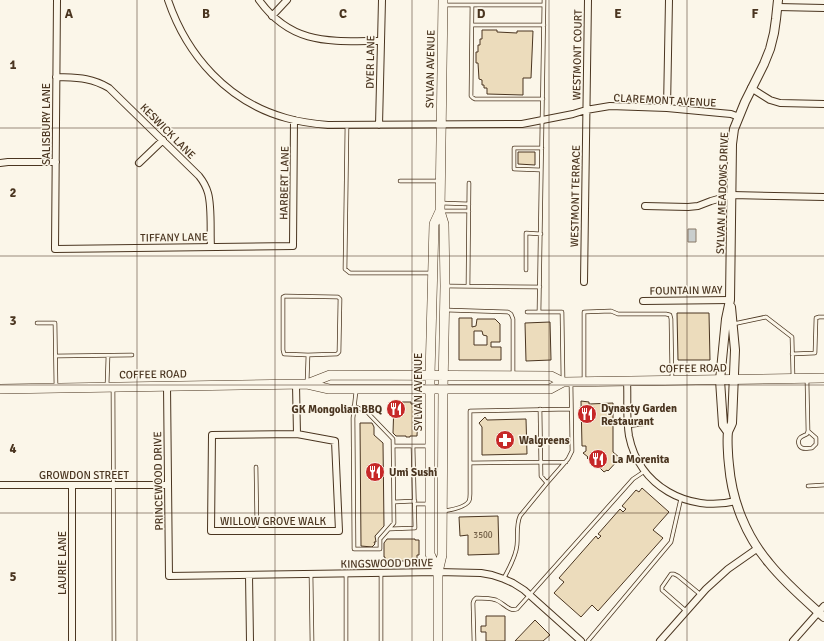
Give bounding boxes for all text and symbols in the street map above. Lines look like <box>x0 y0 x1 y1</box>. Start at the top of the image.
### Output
text: A <box>65 6 74 22</box>
text: B <box>202 6 210 22</box>
text: C <box>339 6 347 22</box>
text: D <box>477 6 486 22</box>
text: E <box>614 6 622 22</box>
text: F <box>752 6 759 22</box>
street label: WESTMONT COURT <box>570 9 585 101</box>
street label: SYLVAN AVENUE <box>423 30 438 108</box>
street label: DYER LANE <box>364 35 377 89</box>
text: 1 <box>9 57 17 73</box>
street label: SALISBURY LANE <box>40 83 53 165</box>
street label: CLAREMONT AVENUE <box>613 91 717 110</box>
street label: KESWICK LANE <box>137 101 198 162</box>
street label: SYLVAN MEADOWS DRIVE <box>714 132 731 254</box>
street label: WESTMONT TERRACE <box>568 145 583 247</box>
street label: HARBERT LANE <box>277 146 292 220</box>
text: 2 <box>9 185 17 201</box>
street label: TIFFANY LANE <box>140 230 208 245</box>
street label: FOUNTAIN WAY <box>649 283 723 298</box>
text: 3 <box>9 313 17 329</box>
street label: SYLVAN AVENUE <box>412 353 425 431</box>
street label: COFFEE ROAD <box>659 361 727 376</box>
street label: COFFEE ROAD <box>119 367 187 382</box>
restaurant icon: GK Mongolian BBQ <box>385 398 407 420</box>
place label: Dynasty Garden Restaurant <box>601 402 677 428</box>
place label: GK Mongolian BBQ <box>292 403 383 416</box>
restaurant icon: Dynasty Garden Restaurant <box>576 403 598 425</box>
pharmacy icon: Walgreens <box>494 429 516 451</box>
street label: PRINCEWOOD DRIVE <box>151 431 166 531</box>
place label: Walgreens <box>519 434 570 447</box>
text: 4 <box>9 441 17 457</box>
restaurant icon: La Morenita <box>587 448 609 470</box>
place label: La Morenita <box>612 453 670 466</box>
restaurant icon: Umi Sushi <box>364 461 386 483</box>
place label: Umi Sushi <box>389 466 437 479</box>
street label: GROWDON STREET <box>39 469 130 482</box>
street label: WILLOW GROVE WALK <box>220 515 327 528</box>
house number: 3500 <box>473 530 493 541</box>
street label: LAURIE LANE <box>56 531 69 595</box>
street label: KINGSWOOD DRIVE <box>340 556 434 571</box>
text: 5 <box>9 569 17 585</box>

